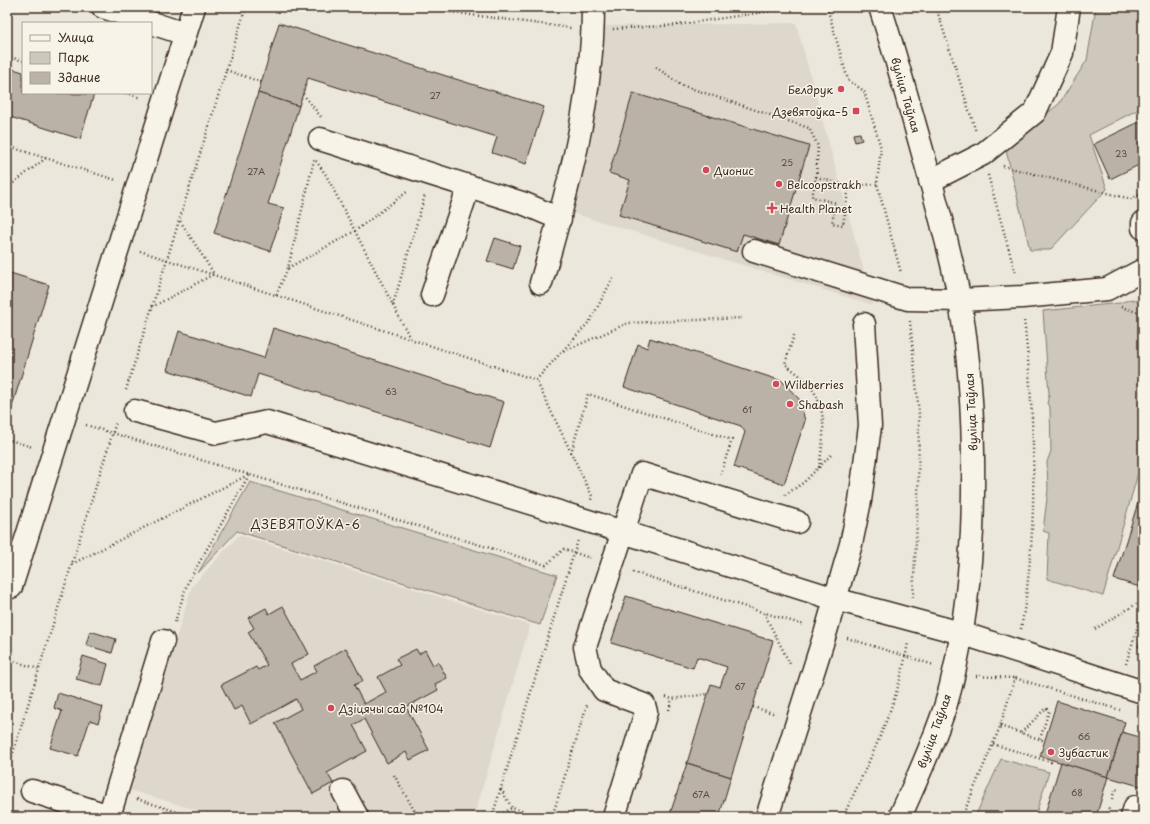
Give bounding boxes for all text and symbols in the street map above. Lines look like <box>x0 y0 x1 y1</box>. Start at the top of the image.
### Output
legend <box>22 22 152 94</box>
text: Улица <box>58 28 94 46</box>
text: Парк <box>58 48 90 66</box>
street label: вуліца Таўлая <box>887 55 925 135</box>
text: Здание <box>58 68 100 86</box>
place label: Белдрук <box>788 81 833 98</box>
marker: Белдрук <box>836 84 846 94</box>
house number: 27 <box>429 88 441 102</box>
place label: Дзевятоўка–5 <box>772 103 848 120</box>
marker: Дзевятоўка–5 <box>851 106 861 116</box>
house number: 23 <box>1115 146 1127 160</box>
house number: 25 <box>781 155 793 169</box>
place label: Дионис <box>713 162 754 179</box>
house number: 27А <box>247 164 265 178</box>
marker: Дионис <box>701 165 711 175</box>
place label: Belcoopstrakh <box>787 176 862 193</box>
marker: Belcoopstrakh <box>774 179 784 189</box>
place label: Health Planet <box>780 200 853 217</box>
marker: Health Planet <box>767 203 777 213</box>
street label: вуліца Таўлая <box>960 373 982 451</box>
place label: Wildberries <box>784 376 844 393</box>
marker: Wildberries <box>771 379 781 389</box>
house number: 63 <box>385 384 397 398</box>
place label: Shabash <box>798 396 844 413</box>
marker: Shabash <box>785 399 795 409</box>
house number: 61 <box>742 402 752 416</box>
district label: ДЗЕВЯТОЎКА-6 <box>250 515 361 533</box>
house number: 67 <box>734 679 746 693</box>
street label: вуліца Таўлая <box>913 691 955 770</box>
place label: Дзіцячы сад №104 <box>338 700 444 717</box>
marker: Дзіцячы сад №104 <box>326 703 336 713</box>
house number: 66 <box>1078 729 1090 743</box>
place label: Зубастик <box>1059 744 1109 761</box>
marker: Зубастик <box>1046 747 1056 757</box>
house number: 68 <box>1071 785 1083 799</box>
house number: 67А <box>692 787 710 801</box>

